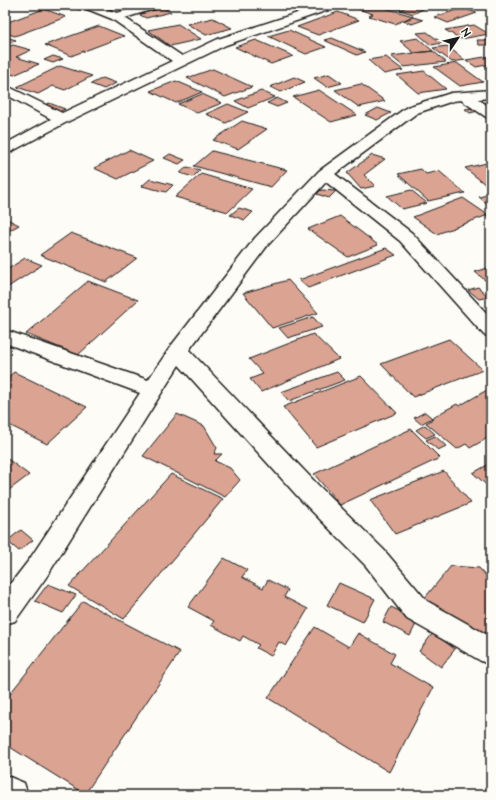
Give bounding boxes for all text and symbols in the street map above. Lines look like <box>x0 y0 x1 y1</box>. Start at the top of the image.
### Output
north arrow <box>438 18 478 58</box>
text: N <box>458 25 474 40</box>

